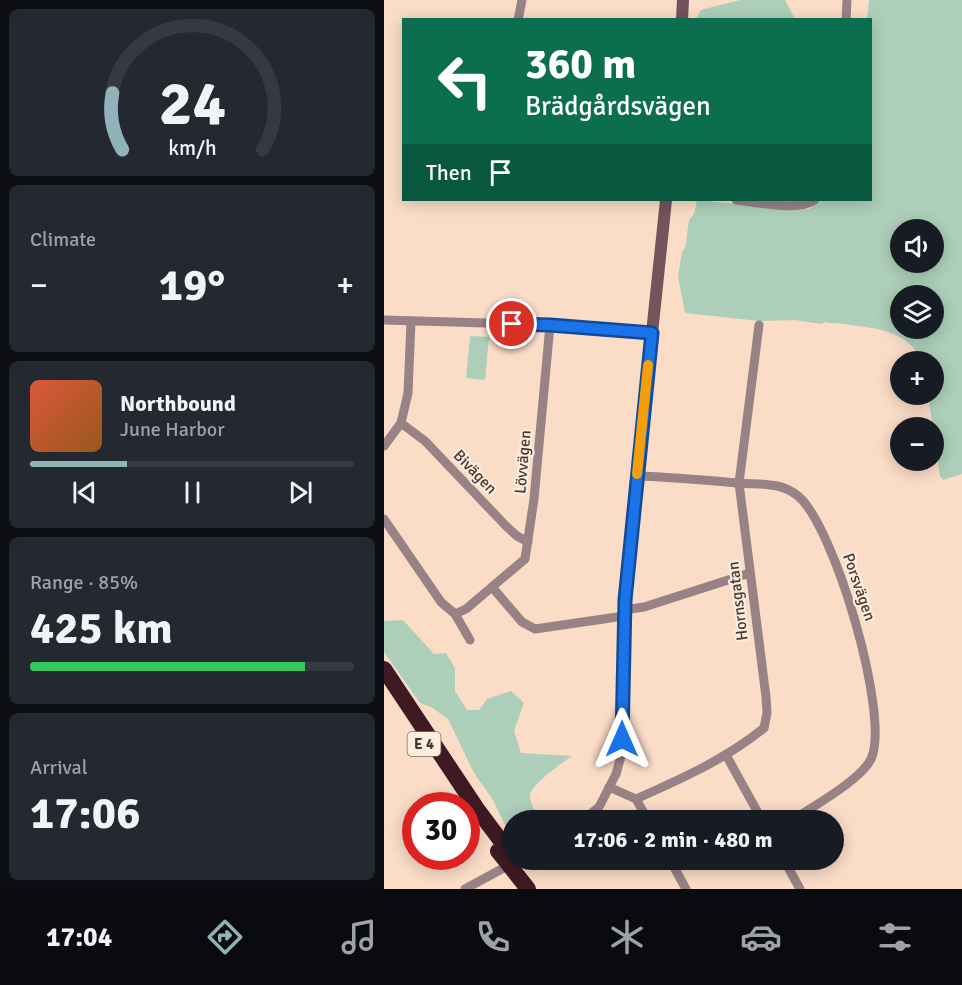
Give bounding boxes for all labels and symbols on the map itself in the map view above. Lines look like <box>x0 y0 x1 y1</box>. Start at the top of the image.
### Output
pin <box>486 298 537 349</box>
street label: Lövvägen <box>510 429 536 495</box>
street label: Bivägen <box>449 446 501 498</box>
street label: Porsvägen <box>838 550 880 624</box>
street label: Hornsgatan <box>723 560 753 642</box>
position arrow <box>590 707 654 771</box>
road number: E 4 <box>408 732 441 756</box>
speed limit sign: 30 <box>402 792 480 870</box>

